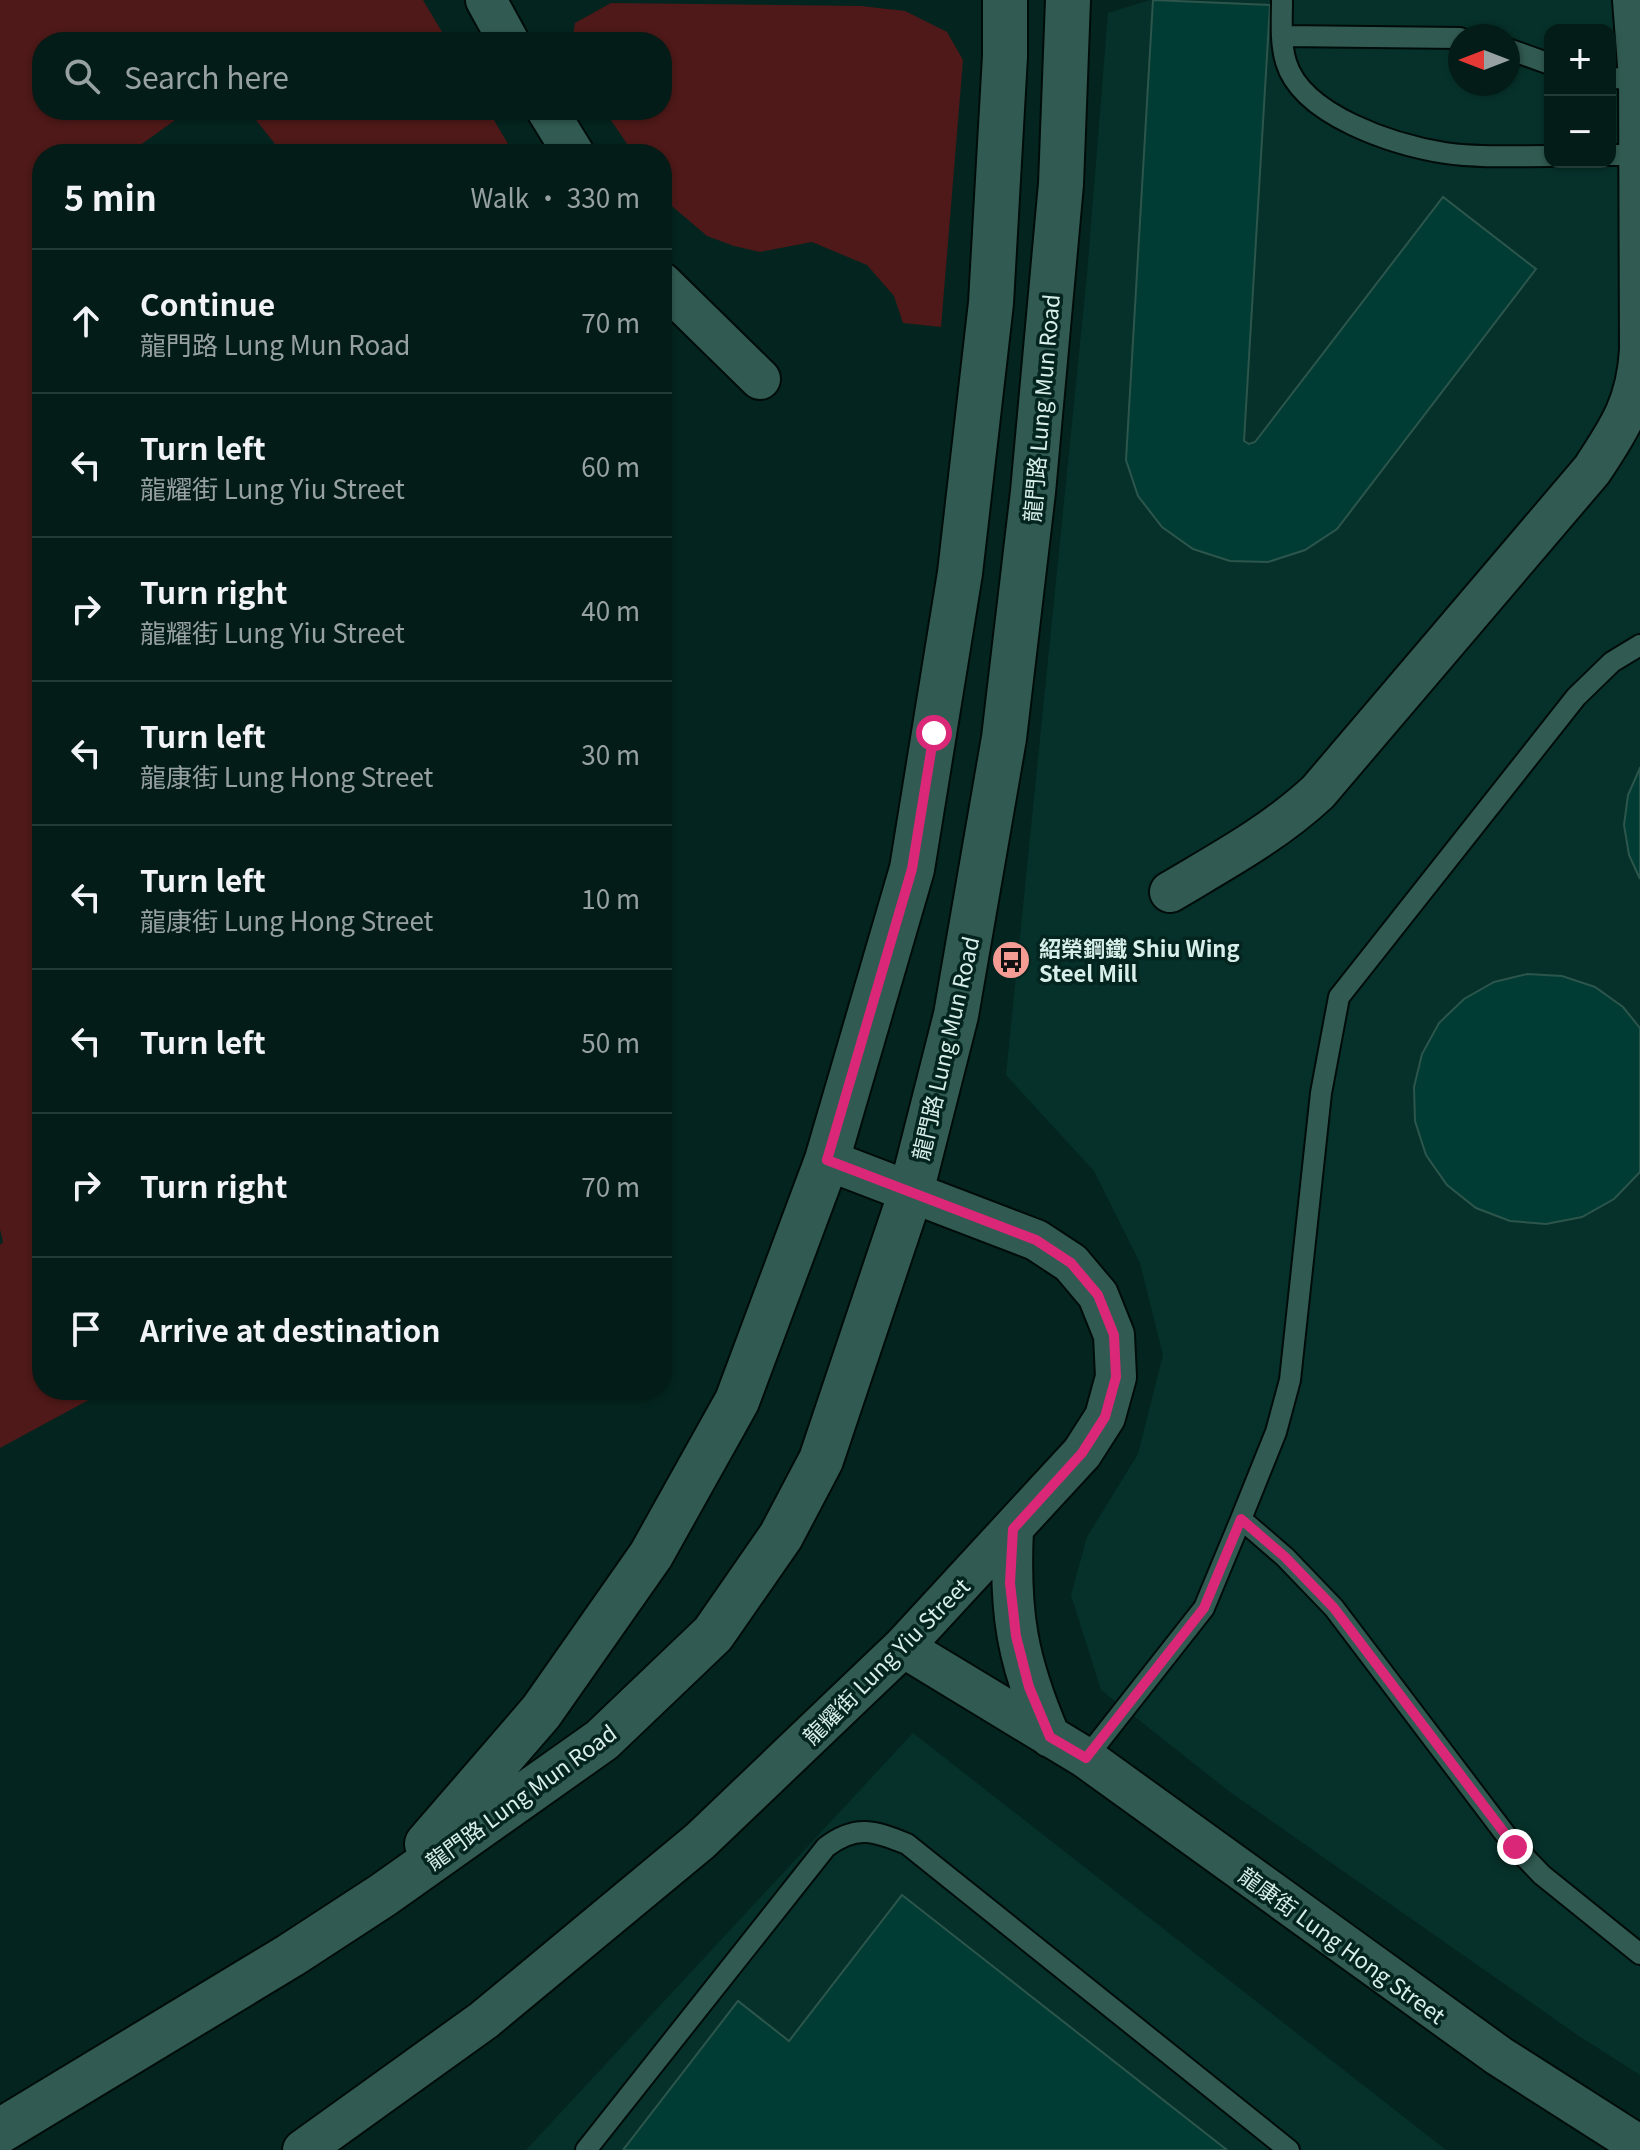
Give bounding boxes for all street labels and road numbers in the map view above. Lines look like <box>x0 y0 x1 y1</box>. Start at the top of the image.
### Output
street label: 龍門路 Lung Mun Road <box>1014 293 1066 523</box>
street label: 龍門路 Lung Mun Road <box>903 933 985 1163</box>
street label: 龍耀街 Lung Yiu Street <box>794 1569 976 1751</box>
street label: 龍門路 Lung Mun Road <box>418 1716 622 1876</box>
street label: 龍康街 Lung Hong Street <box>1233 1858 1453 2030</box>

